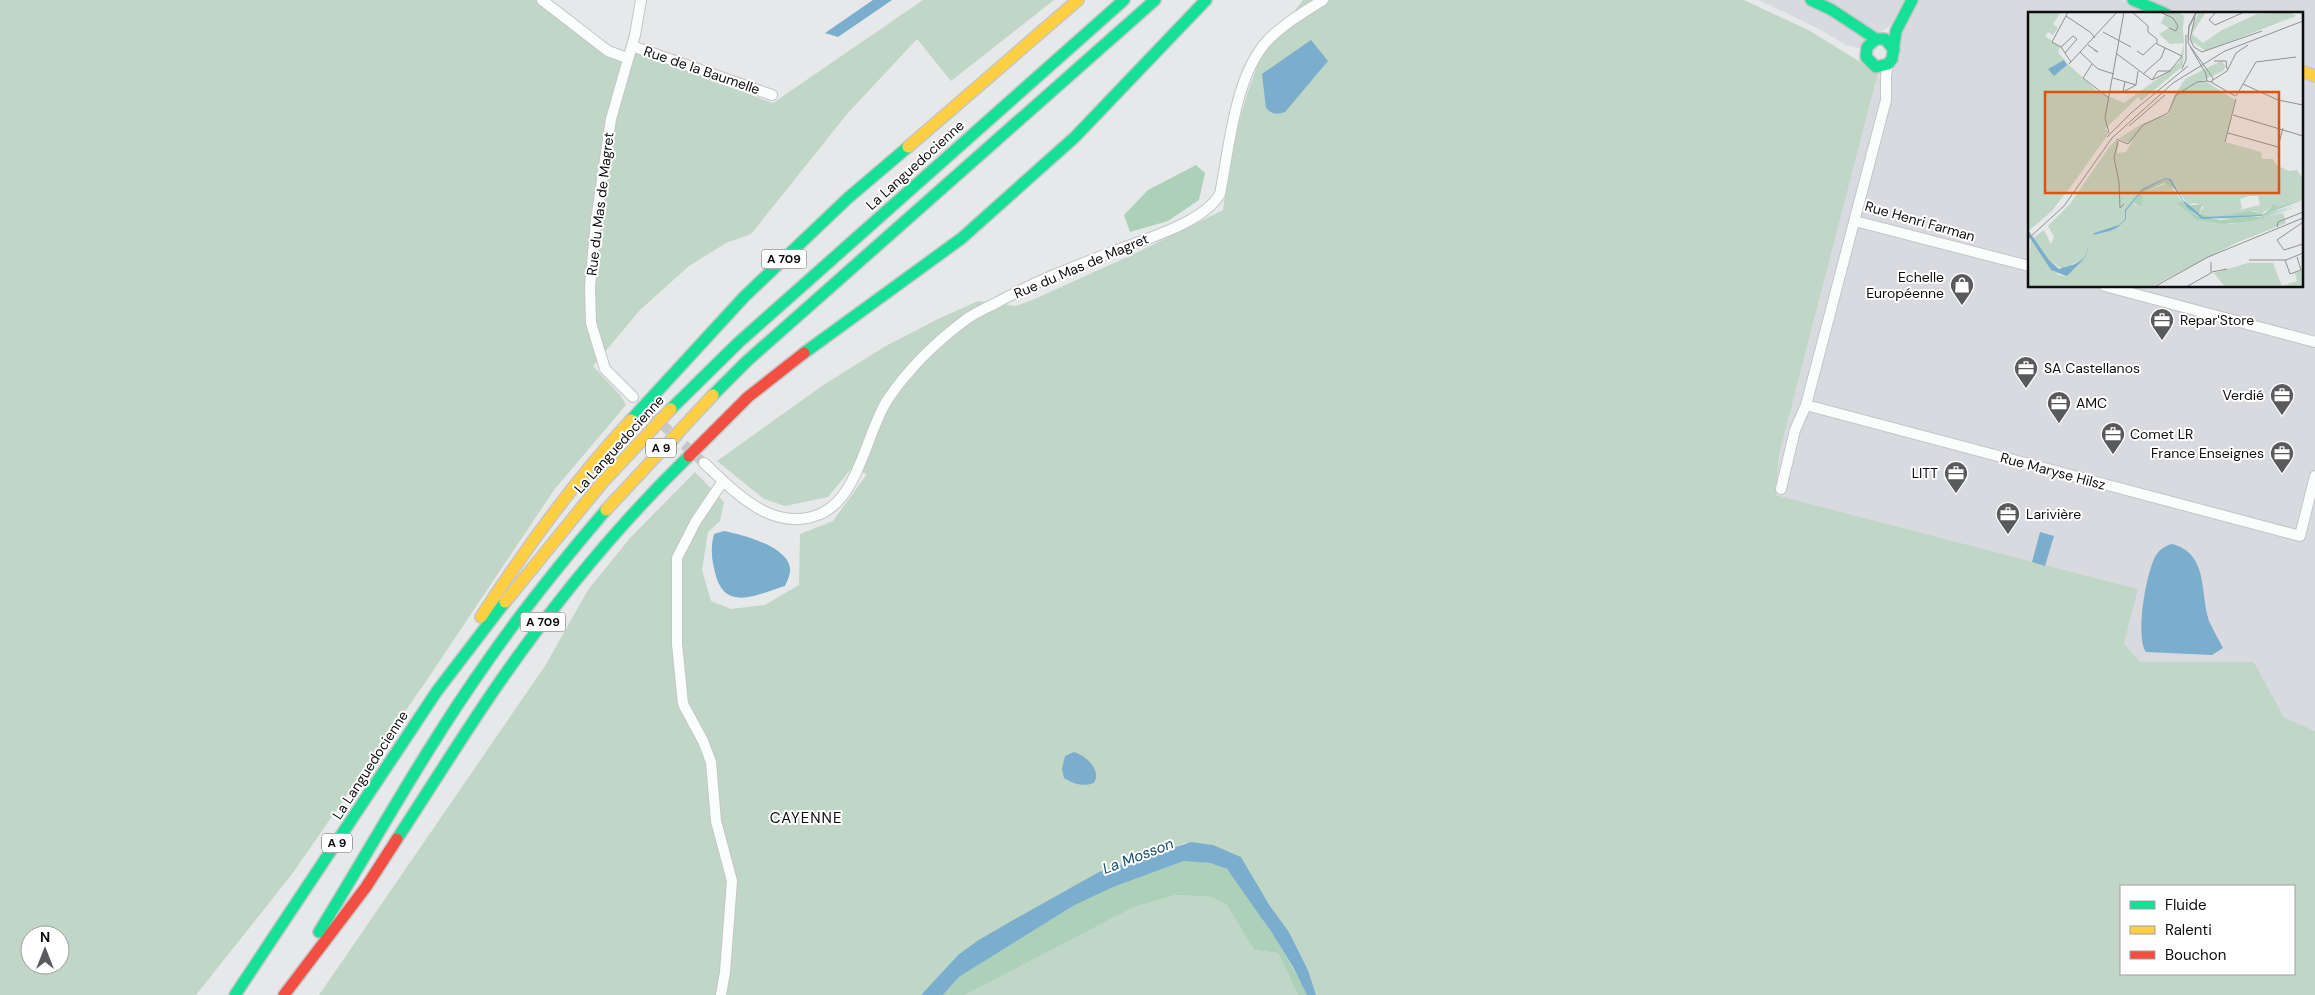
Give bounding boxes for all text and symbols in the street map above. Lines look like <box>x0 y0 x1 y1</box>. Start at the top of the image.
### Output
inset map <box>2028 12 2302 288</box>
street label: Rue de la Baumelle <box>642 42 762 98</box>
street label: La Languedocienne <box>862 116 968 214</box>
street label: Rue du Mas de Magret <box>582 131 618 277</box>
street label: Rue Henri Farman <box>1863 197 1977 245</box>
street label: Rue du Mas de Magret <box>1011 229 1151 303</box>
road number: A 709 <box>762 250 806 268</box>
place label: Echelle Européenne <box>1866 268 1944 302</box>
shop icon: Echelle Européenne <box>1949 272 1975 306</box>
office icon: Repar'Store <box>2149 307 2175 341</box>
place label: Repar'Store <box>2180 311 2254 329</box>
office icon: SA Castellanos <box>2013 355 2039 389</box>
place label: SA Castellanos <box>2044 359 2140 377</box>
office icon: Verdié <box>2269 382 2295 416</box>
place label: Verdié <box>2223 386 2264 404</box>
office icon: AMC <box>2046 390 2072 424</box>
street label: La Languedocienne <box>570 391 668 497</box>
place label: AMC <box>2076 394 2107 412</box>
office icon: Comet LR <box>2100 421 2126 455</box>
place label: Comet LR <box>2130 425 2193 443</box>
road number: A 9 <box>646 438 676 458</box>
office icon: France Enseignes <box>2269 440 2295 474</box>
place label: France Enseignes <box>2151 444 2264 462</box>
street label: Rue Maryse Hilsz <box>1998 448 2108 494</box>
office icon: LITT <box>1943 460 1969 494</box>
place label: LITT <box>1912 464 1938 482</box>
office icon: Larivière <box>1995 501 2021 535</box>
place label: Larivière <box>2026 505 2081 523</box>
road number: A 709 <box>520 612 566 632</box>
street label: La Languedocienne <box>328 707 412 823</box>
district label: CAYENNE <box>770 808 842 828</box>
water label: La Mosson <box>1100 833 1177 879</box>
road number: A 9 <box>322 834 352 852</box>
legend <box>2120 885 2295 975</box>
text: Fluide <box>2165 895 2207 915</box>
text: Ralenti <box>2165 920 2212 940</box>
north arrow <box>20 925 70 975</box>
text: N <box>40 928 50 946</box>
text: Bouchon <box>2165 945 2226 965</box>

